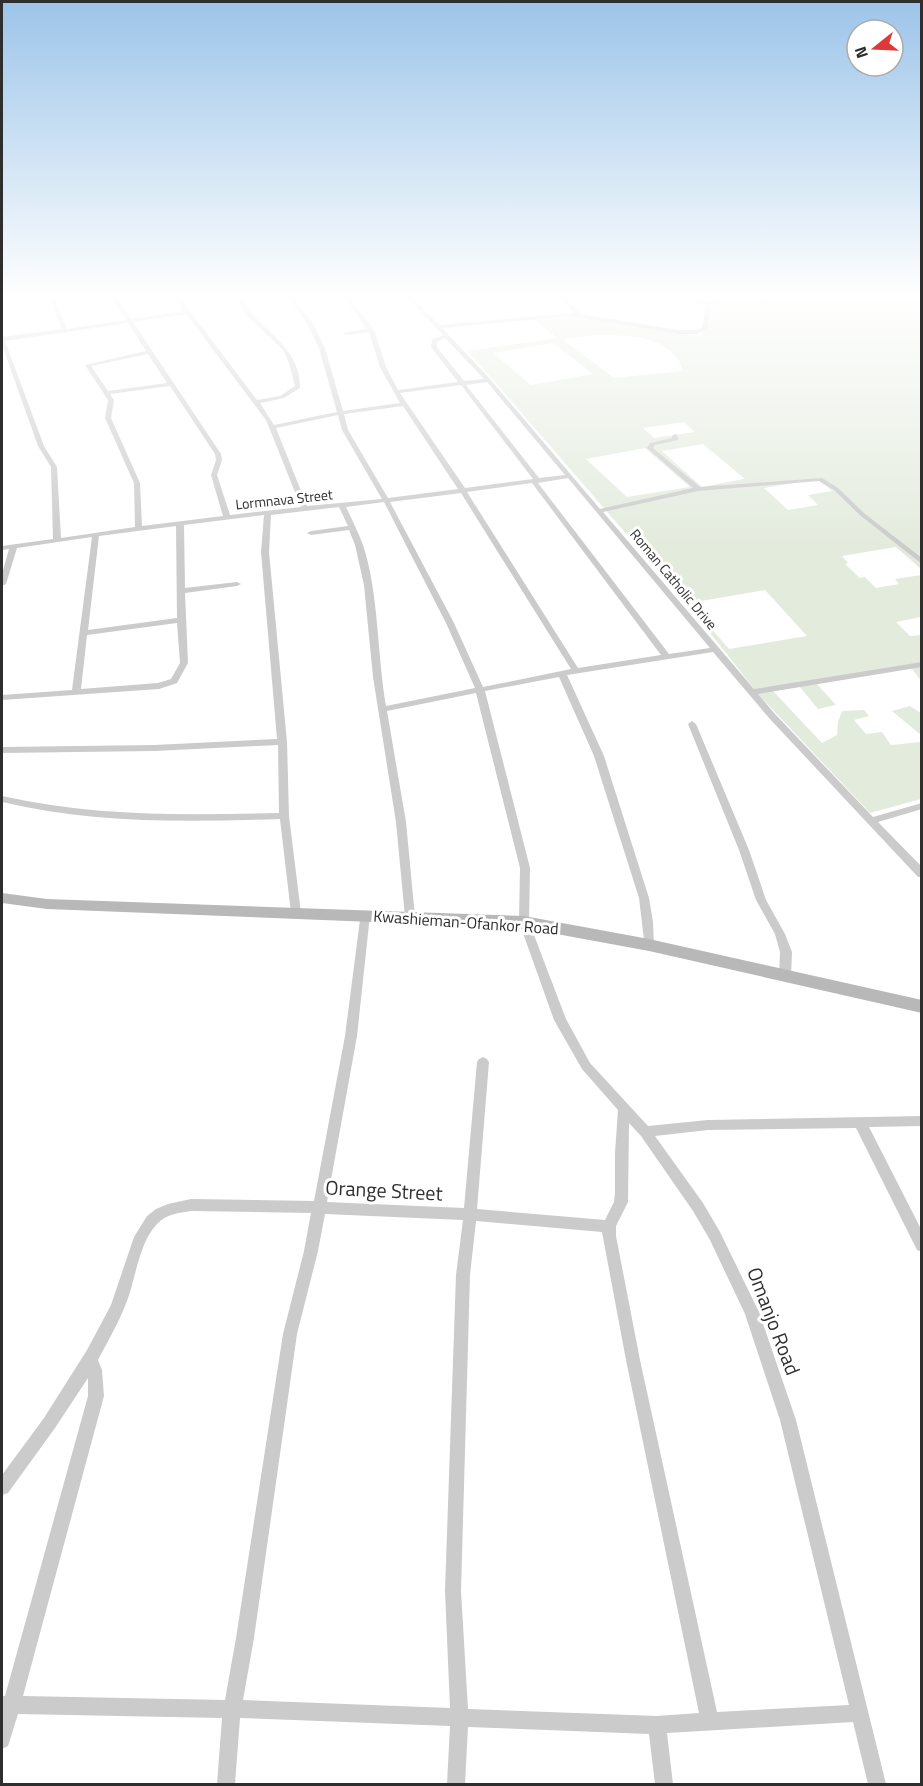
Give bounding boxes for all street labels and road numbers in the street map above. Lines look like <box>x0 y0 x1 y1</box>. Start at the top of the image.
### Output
street label: Lormnava Street <box>234 483 334 515</box>
street label: Roman Catholic Drive <box>626 524 722 634</box>
street label: Kwashieman-Ofankor Road <box>373 904 559 940</box>
street label: Orange Street <box>325 1171 443 1209</box>
street label: Omanjo Road <box>739 1263 809 1379</box>

